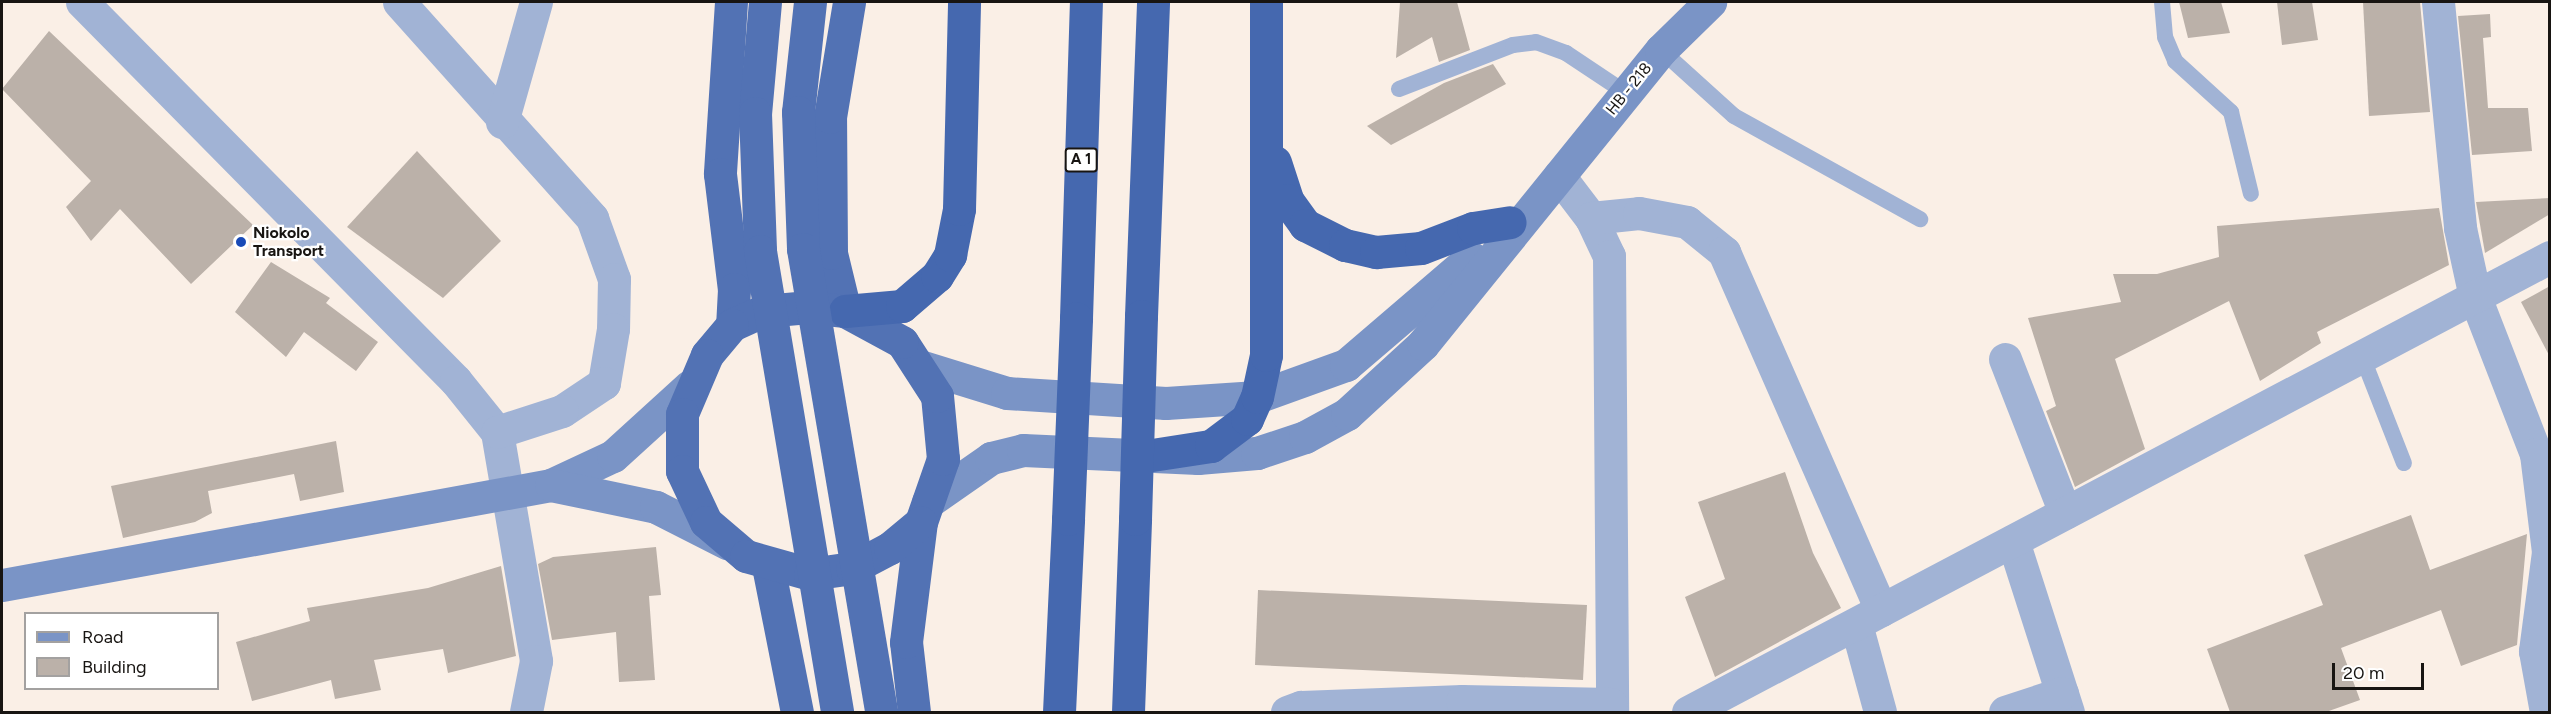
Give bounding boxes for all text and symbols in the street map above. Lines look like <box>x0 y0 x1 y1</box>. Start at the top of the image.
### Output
street label: HB - 218 <box>1602 59 1656 119</box>
road number: A 1 <box>1064 148 1098 172</box>
place label: Niokolo Transport <box>253 223 324 261</box>
marker: Niokolo Transport <box>234 235 248 249</box>
legend <box>24 612 219 690</box>
text: Road <box>82 626 123 648</box>
scale bar <box>2335 651 2426 689</box>
text: Building <box>82 656 147 678</box>
text: 20 m <box>2343 662 2384 684</box>

